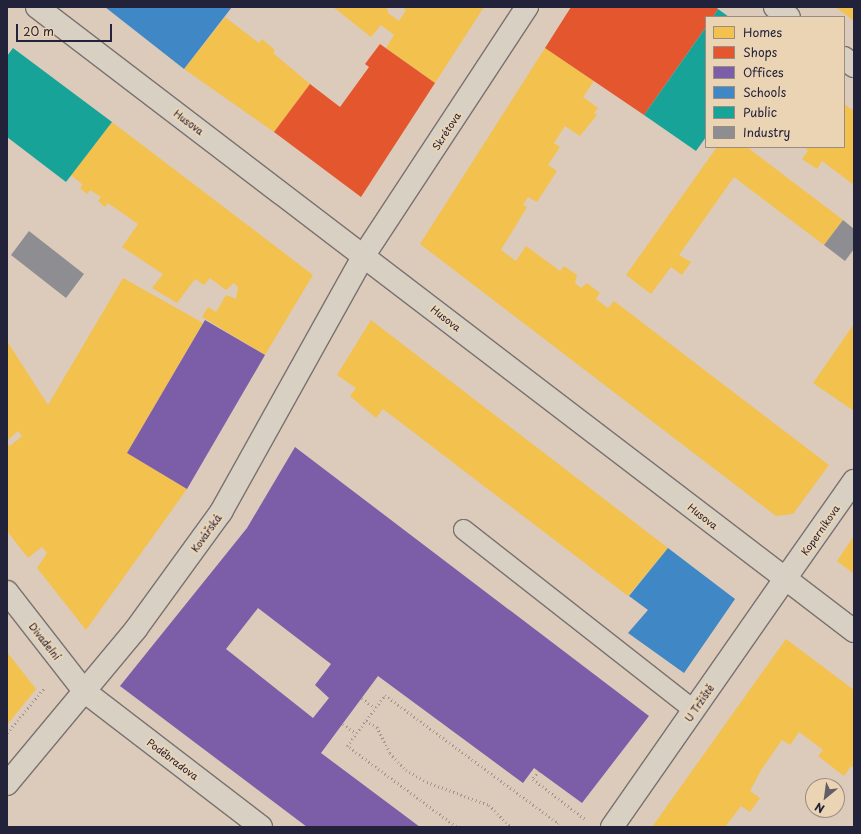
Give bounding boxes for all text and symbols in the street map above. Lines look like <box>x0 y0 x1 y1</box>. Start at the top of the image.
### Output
scale bar <box>18 16 114 42</box>
legend <box>705 16 845 148</box>
text: 20 m <box>23 22 54 40</box>
text: Homes <box>743 23 782 41</box>
text: Shops <box>743 43 777 61</box>
text: Offices <box>743 63 784 81</box>
text: Schools <box>743 83 786 101</box>
text: Public <box>743 103 777 121</box>
street label: Husova <box>172 107 206 137</box>
street label: Skrétova <box>429 110 463 152</box>
text: Industry <box>743 123 790 141</box>
street label: Husova <box>429 303 463 333</box>
street label: Husova <box>686 501 720 531</box>
street label: Koperníkova <box>798 502 842 558</box>
street label: Kovářská <box>188 512 224 554</box>
street label: Divadelní <box>27 620 63 662</box>
street label: U Tržiště <box>682 682 716 724</box>
street label: Poděbradova <box>145 736 201 782</box>
north arrow <box>805 778 845 818</box>
text: N <box>811 799 827 818</box>

